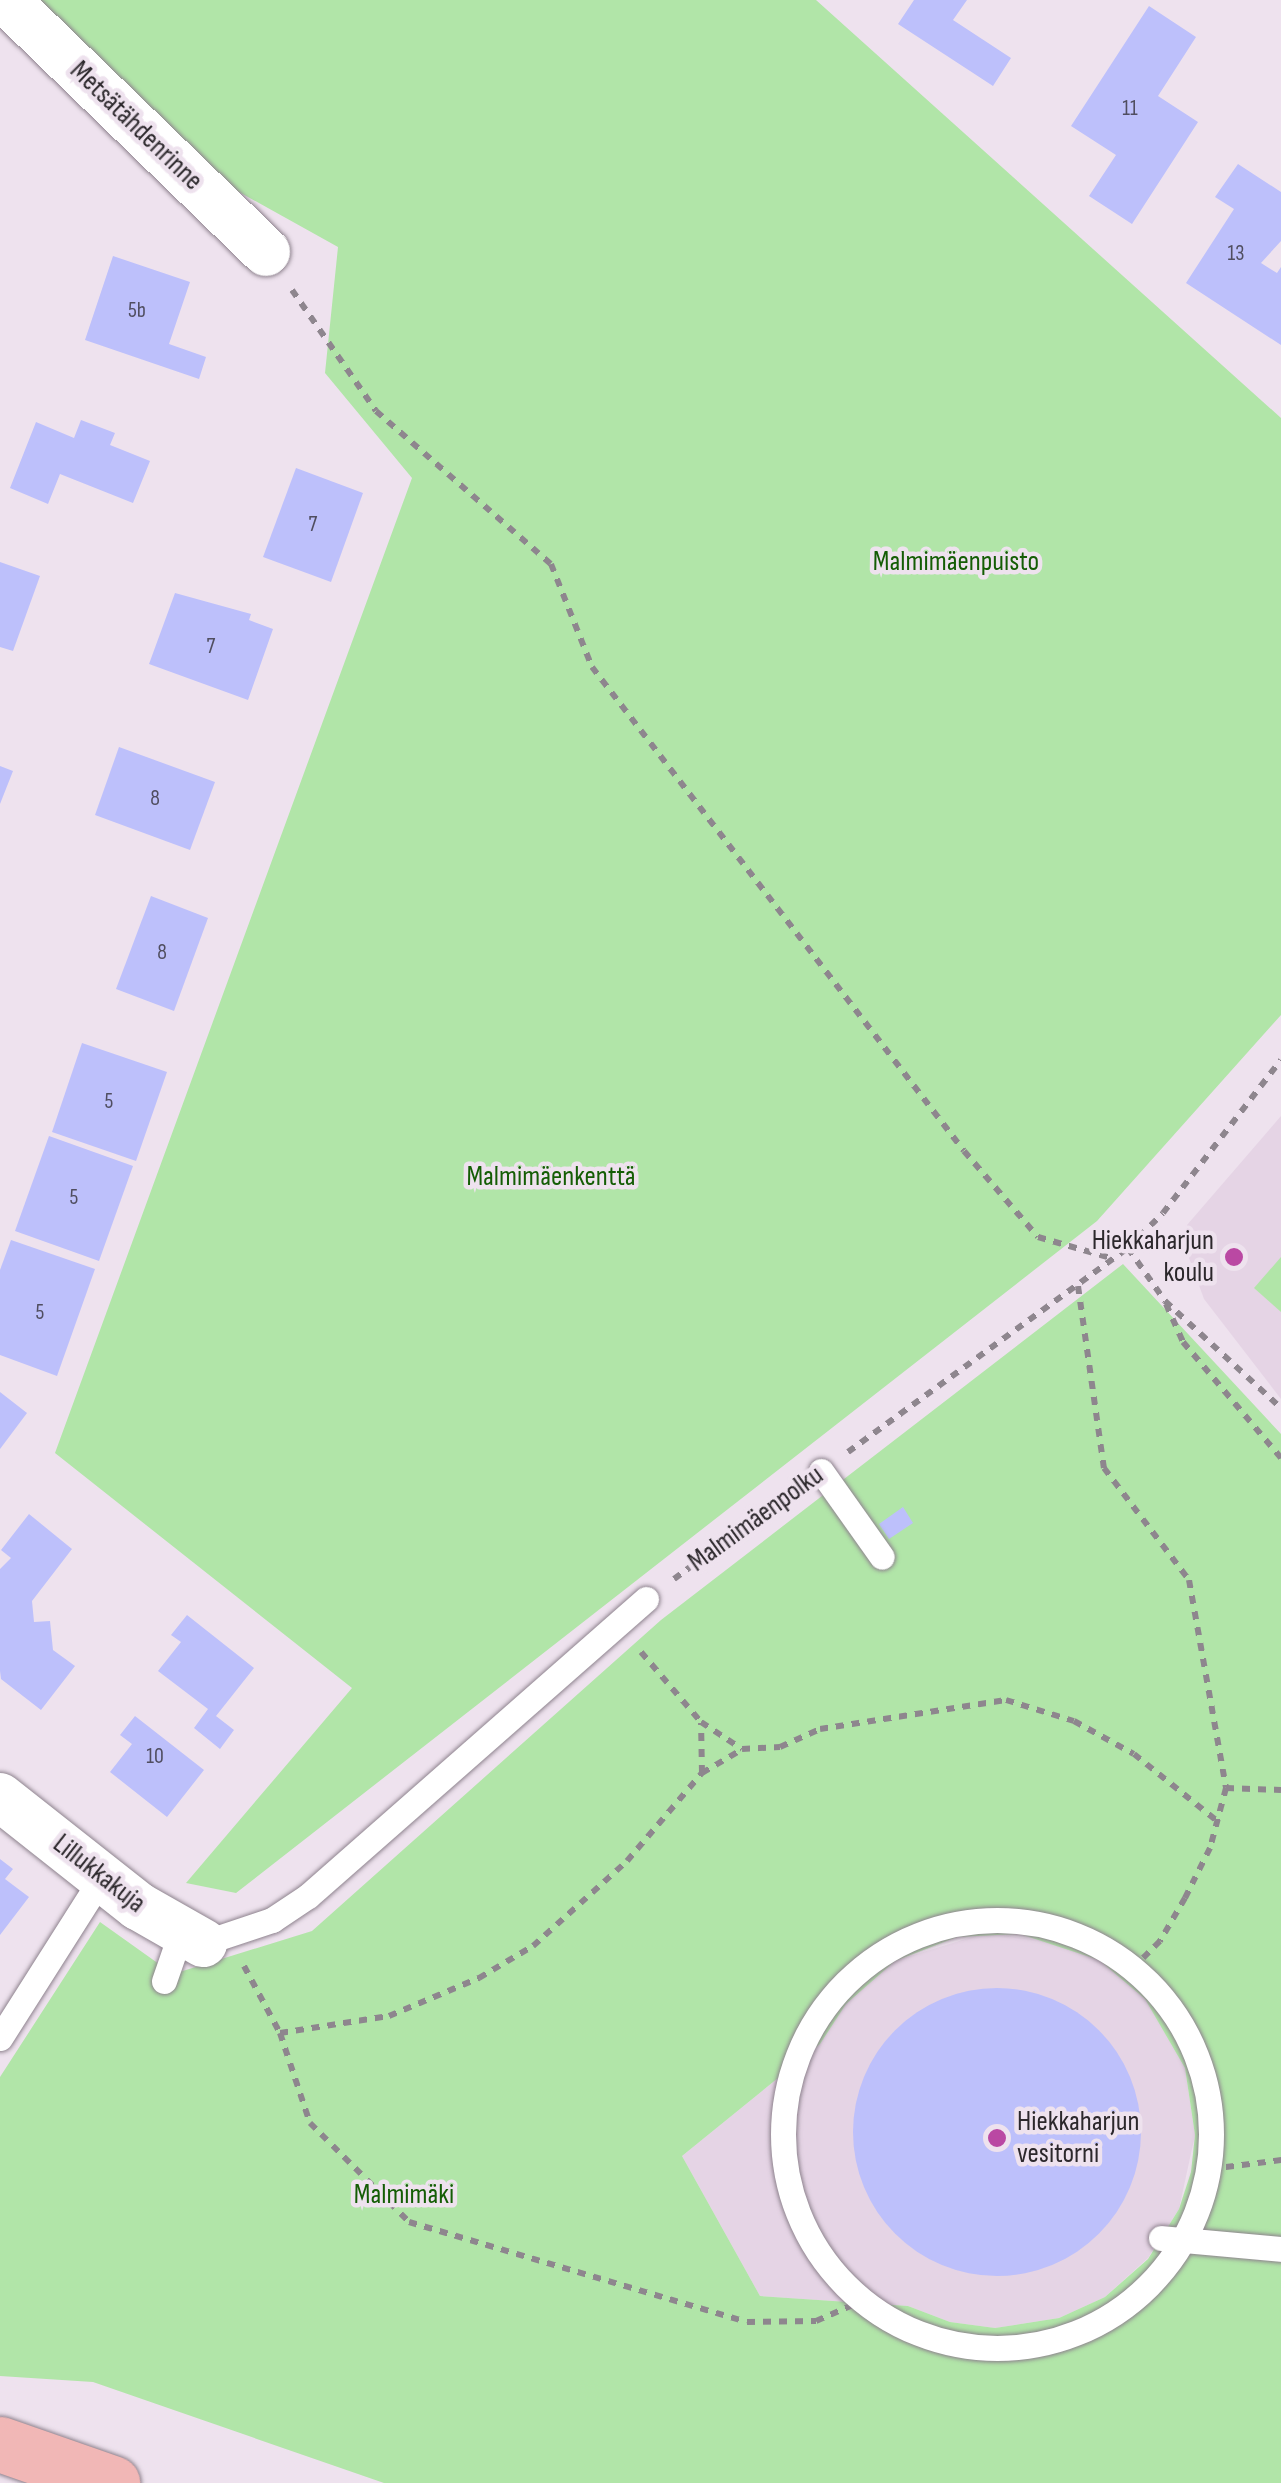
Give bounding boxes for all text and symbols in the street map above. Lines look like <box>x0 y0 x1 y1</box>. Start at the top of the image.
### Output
street label: Metsätähdenrinne <box>63 54 209 198</box>
house number: 11 <box>1122 96 1138 122</box>
house number: 13 <box>1228 241 1244 267</box>
house number: 5b <box>128 298 146 324</box>
house number: 7 <box>309 512 317 538</box>
park label: Malmimäenpuisto <box>873 545 1039 579</box>
house number: 7 <box>207 634 215 660</box>
house number: 8 <box>150 786 160 812</box>
house number: 8 <box>157 940 167 966</box>
house number: 5 <box>105 1089 113 1115</box>
park label: Malmimäenkenttä <box>466 1160 636 1194</box>
house number: 5 <box>70 1185 78 1211</box>
place label: Hiekkaharjun koulu <box>1092 1224 1214 1290</box>
marker: Hiekkaharjun koulu <box>1223 1246 1245 1268</box>
house number: 5 <box>36 1300 44 1326</box>
street label: Malmimäenpolku <box>682 1459 830 1579</box>
house number: 10 <box>146 1744 164 1770</box>
street label: Lillukkakuja <box>46 1827 152 1921</box>
place label: Hiekkaharjun vesitorni <box>1017 2105 1139 2171</box>
marker: Hiekkaharjun vesitorni <box>986 2127 1008 2149</box>
park label: Malmimäki <box>354 2178 454 2212</box>

